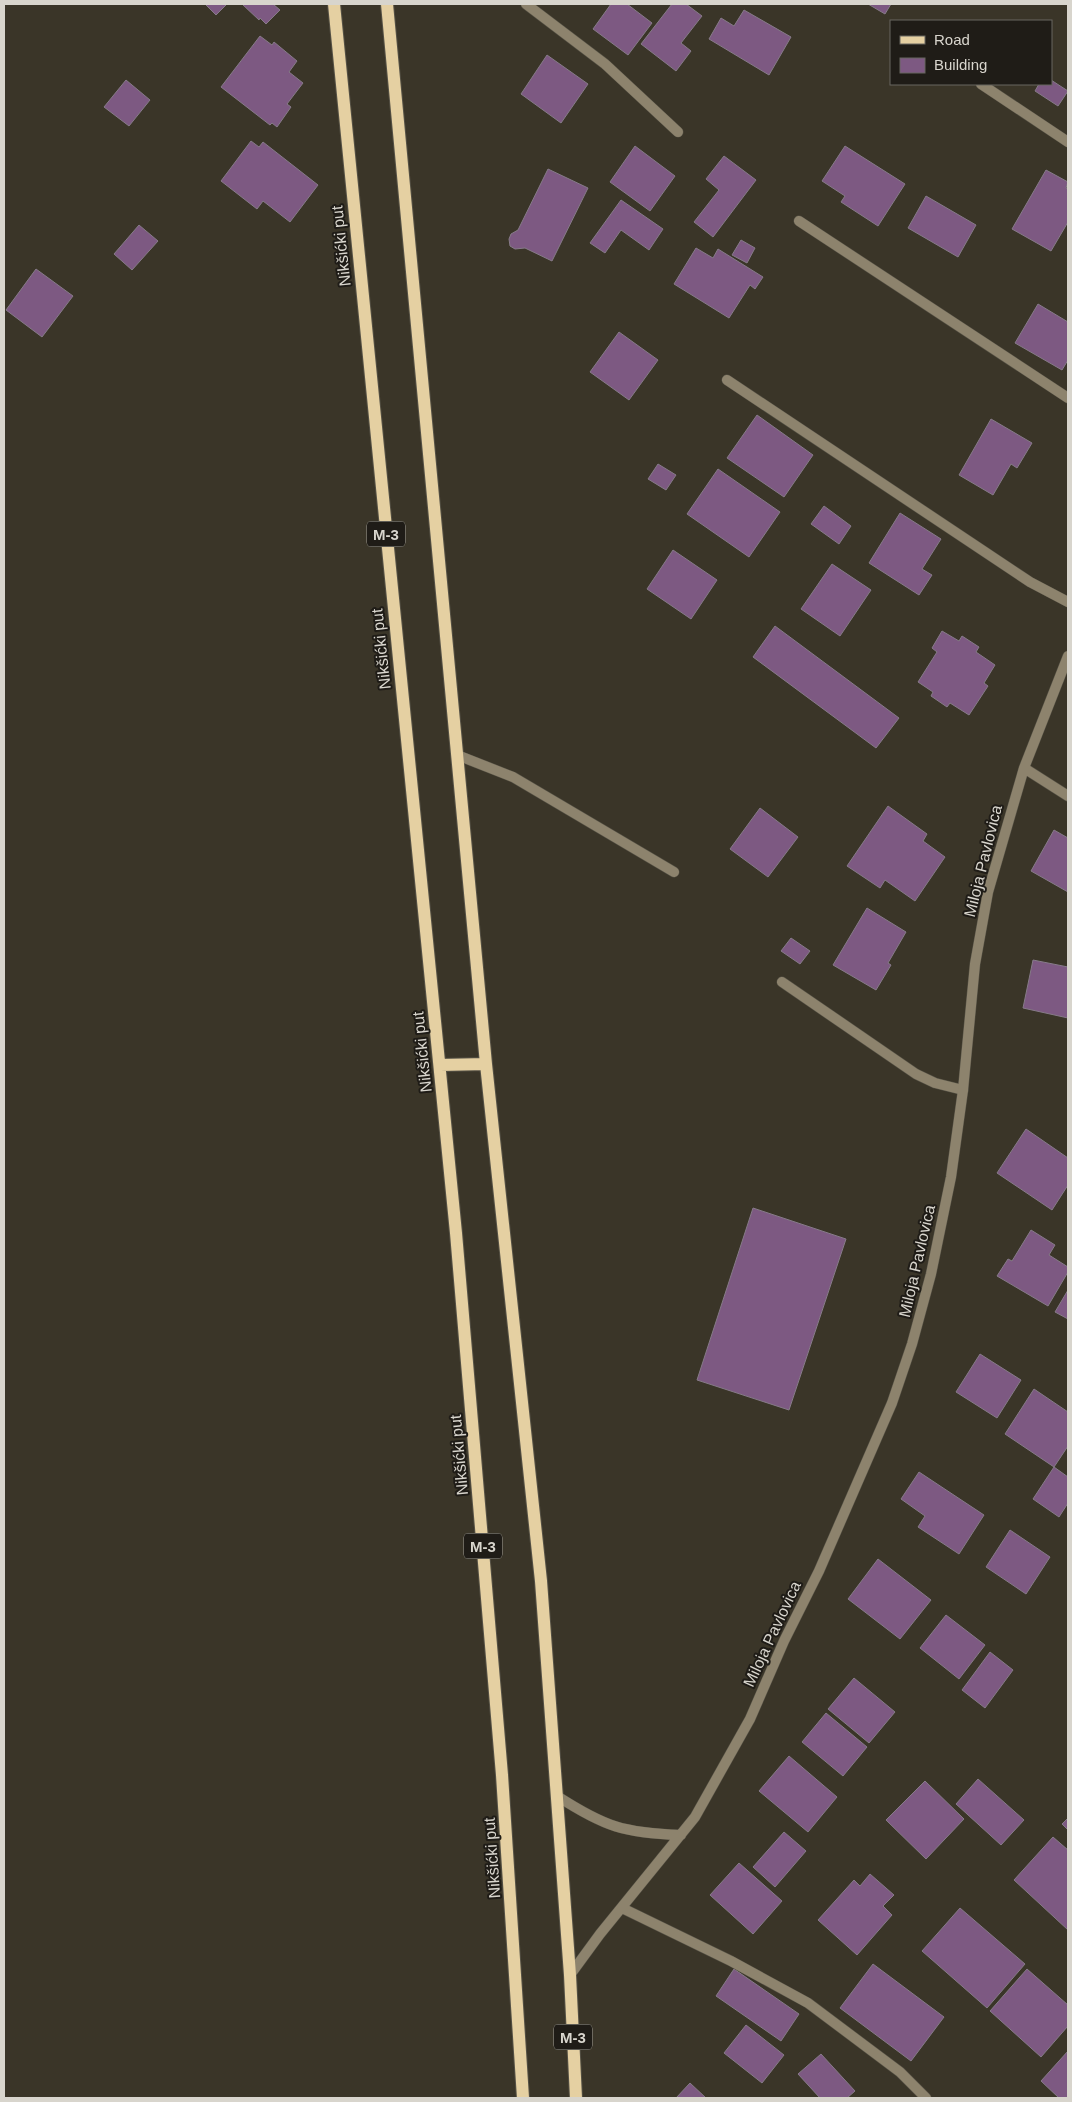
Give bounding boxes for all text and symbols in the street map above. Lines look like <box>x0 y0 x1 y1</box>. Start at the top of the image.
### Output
legend <box>890 20 1052 85</box>
text: Road <box>934 31 970 48</box>
text: Building <box>934 56 987 73</box>
street label: Nikšićki put <box>328 204 354 287</box>
road number: M-3 <box>367 522 405 546</box>
street label: Nikšićki put <box>368 607 394 690</box>
street label: Miloja Pavlovica <box>961 803 1005 919</box>
street label: Nikšićki put <box>409 1010 435 1093</box>
street label: Miloja Pavlovica <box>896 1203 938 1319</box>
street label: Nikšićki put <box>447 1413 471 1496</box>
road number: M-3 <box>464 1534 502 1558</box>
street label: Miloja Pavlovica <box>740 1578 804 1690</box>
street label: Nikšićki put <box>481 1816 503 1899</box>
road number: M-3 <box>554 2024 592 2050</box>

